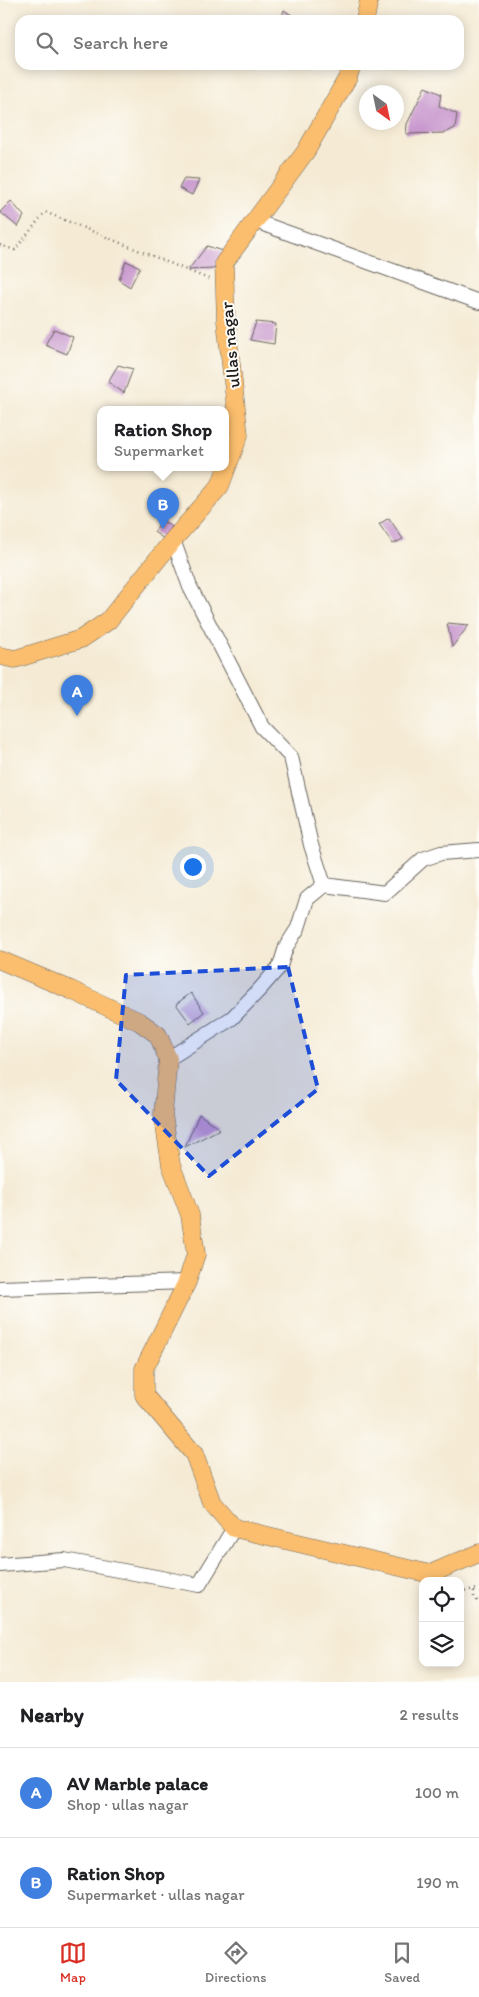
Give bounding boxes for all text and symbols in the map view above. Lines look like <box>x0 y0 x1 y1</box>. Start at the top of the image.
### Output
search box <box>15 15 464 70</box>
icon: search <box>33 29 61 57</box>
text: Search here <box>73 31 168 54</box>
north arrow <box>359 85 404 130</box>
street label: ullas nagar <box>215 300 245 389</box>
popup <box>97 406 229 471</box>
text: Ration Shop <box>114 418 212 441</box>
text: Supermarket <box>114 441 204 460</box>
pin: B <box>147 488 179 529</box>
pin: A <box>61 675 93 716</box>
your location <box>180 854 206 880</box>
map controls <box>419 1577 464 1667</box>
button: locate <box>419 1577 464 1622</box>
button: layers <box>419 1622 464 1667</box>
text: Nearby <box>20 1702 84 1727</box>
text: 2 results <box>399 1705 459 1724</box>
text: AV Marble palace <box>67 1772 208 1795</box>
text: A <box>31 1783 41 1802</box>
text: 100 m <box>415 1783 459 1802</box>
text: Shop · ullas nagar <box>67 1795 188 1814</box>
text: Ration Shop <box>67 1862 165 1885</box>
text: B <box>31 1873 41 1892</box>
text: 190 m <box>416 1873 459 1892</box>
text: Supermarket · ullas nagar <box>67 1885 245 1904</box>
tab: Map <box>59 1939 87 1986</box>
tab: Directions <box>205 1939 266 1986</box>
tab: Saved <box>384 1939 420 1986</box>

